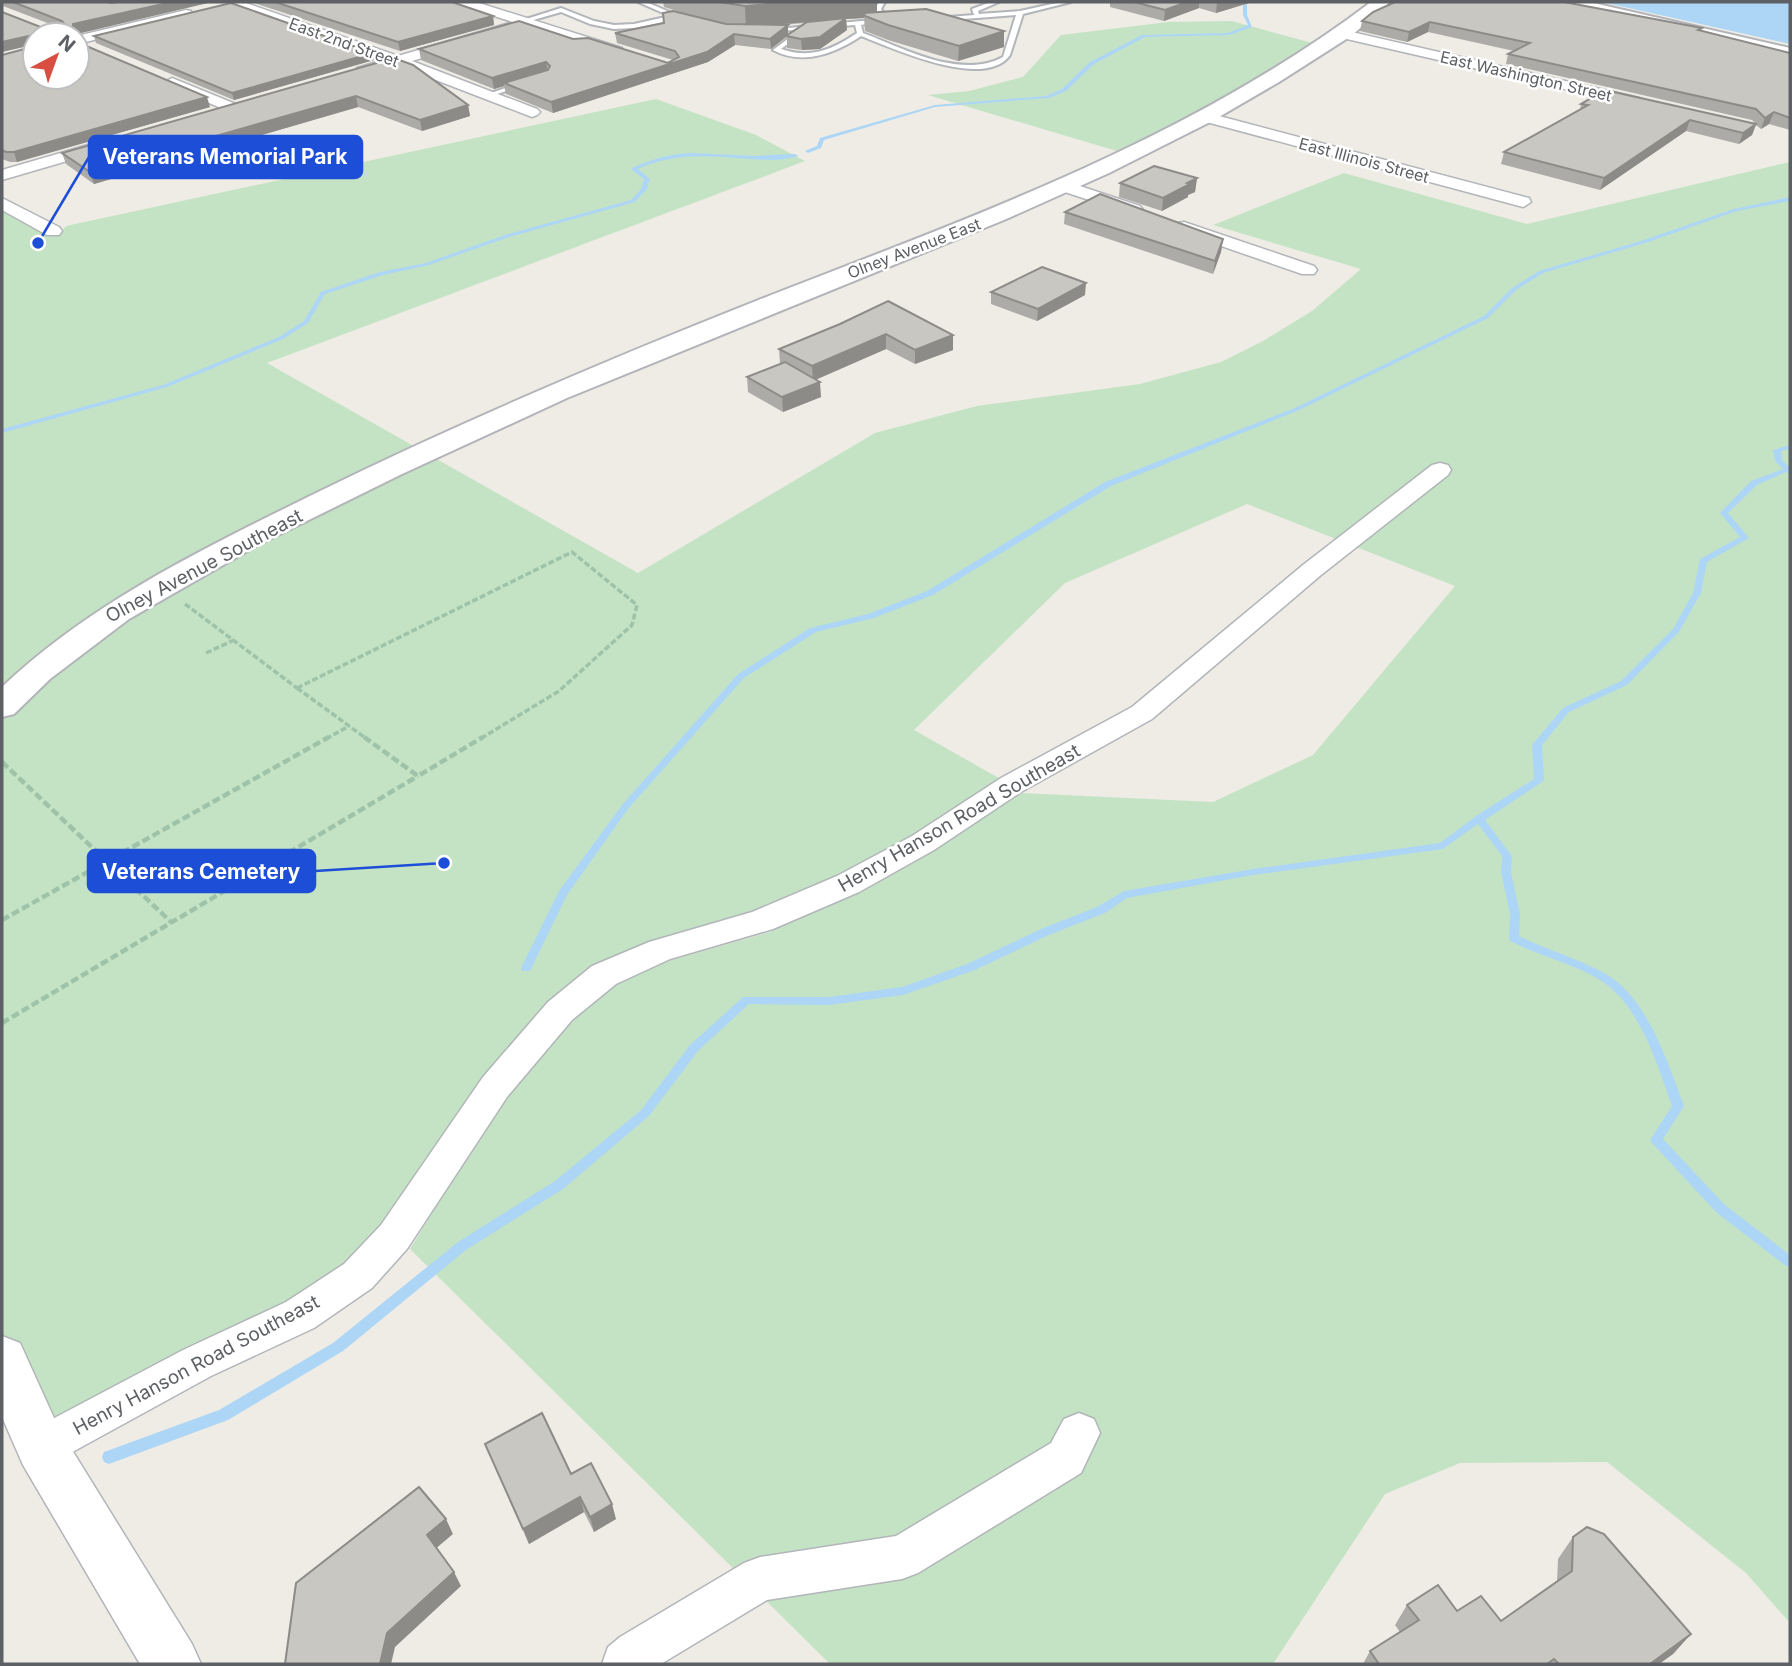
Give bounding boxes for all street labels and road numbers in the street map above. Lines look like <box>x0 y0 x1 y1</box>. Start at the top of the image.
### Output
street label: East 2nd Street <box>286 13 402 71</box>
street label: East Washington Street <box>1438 47 1614 105</box>
street label: East Illinois Street <box>1297 133 1431 187</box>
street label: Olney Avenue East <box>845 213 983 283</box>
street label: Olney Avenue Southeast <box>102 504 306 628</box>
street label: Henry Hanson Road Southeast <box>834 739 1084 897</box>
street label: Henry Hanson Road Southeast <box>69 1290 323 1440</box>

